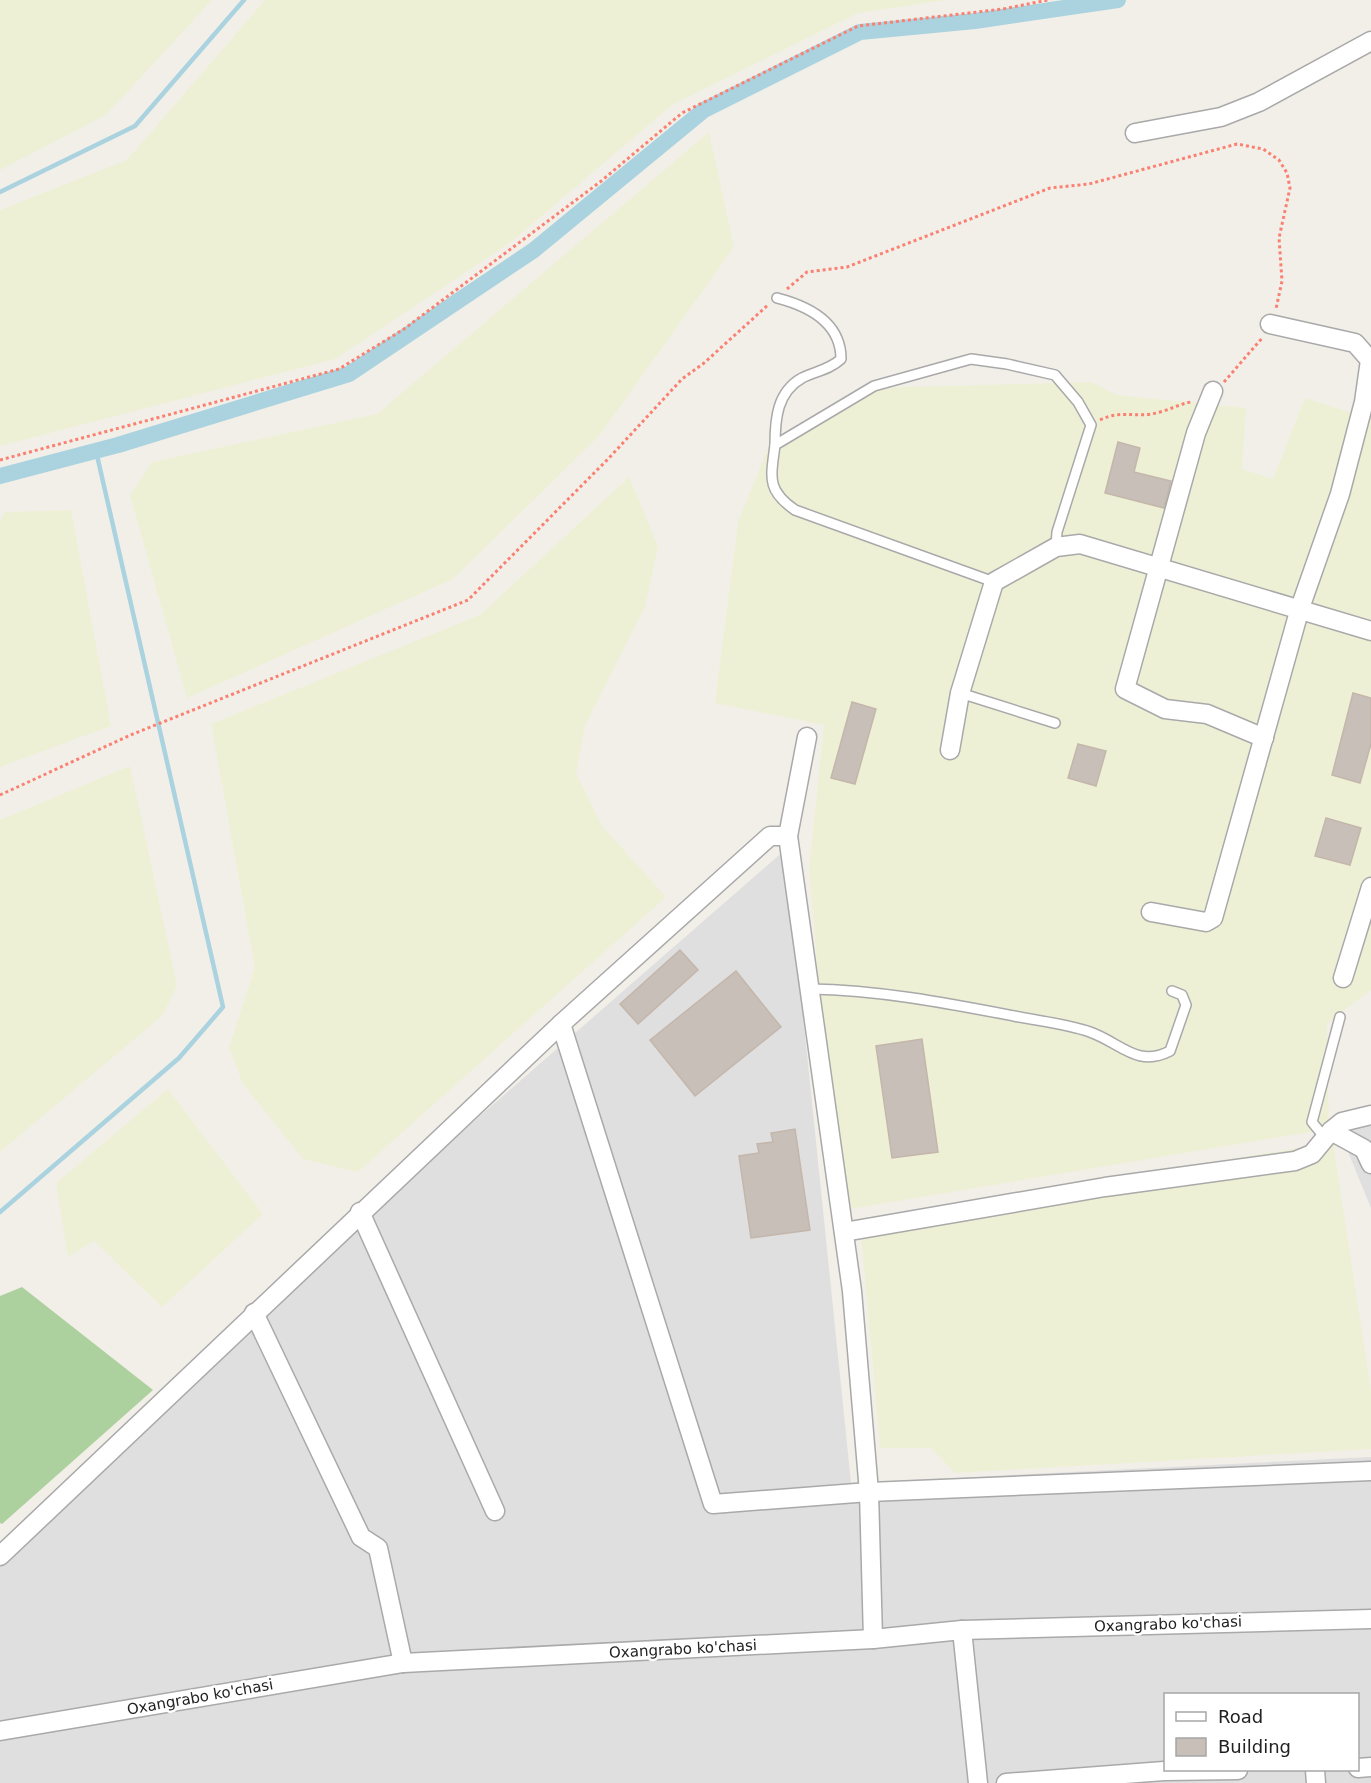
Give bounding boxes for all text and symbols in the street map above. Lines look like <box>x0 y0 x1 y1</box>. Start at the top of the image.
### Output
street label: Oxangrabo ko'chasi <box>1094 1612 1242 1636</box>
street label: Oxangrabo ko'chasi <box>609 1636 757 1662</box>
street label: Oxangrabo ko'chasi <box>125 1675 275 1719</box>
legend <box>1164 1693 1359 1771</box>
text: Road <box>1218 1706 1263 1727</box>
text: Building <box>1218 1736 1291 1757</box>

